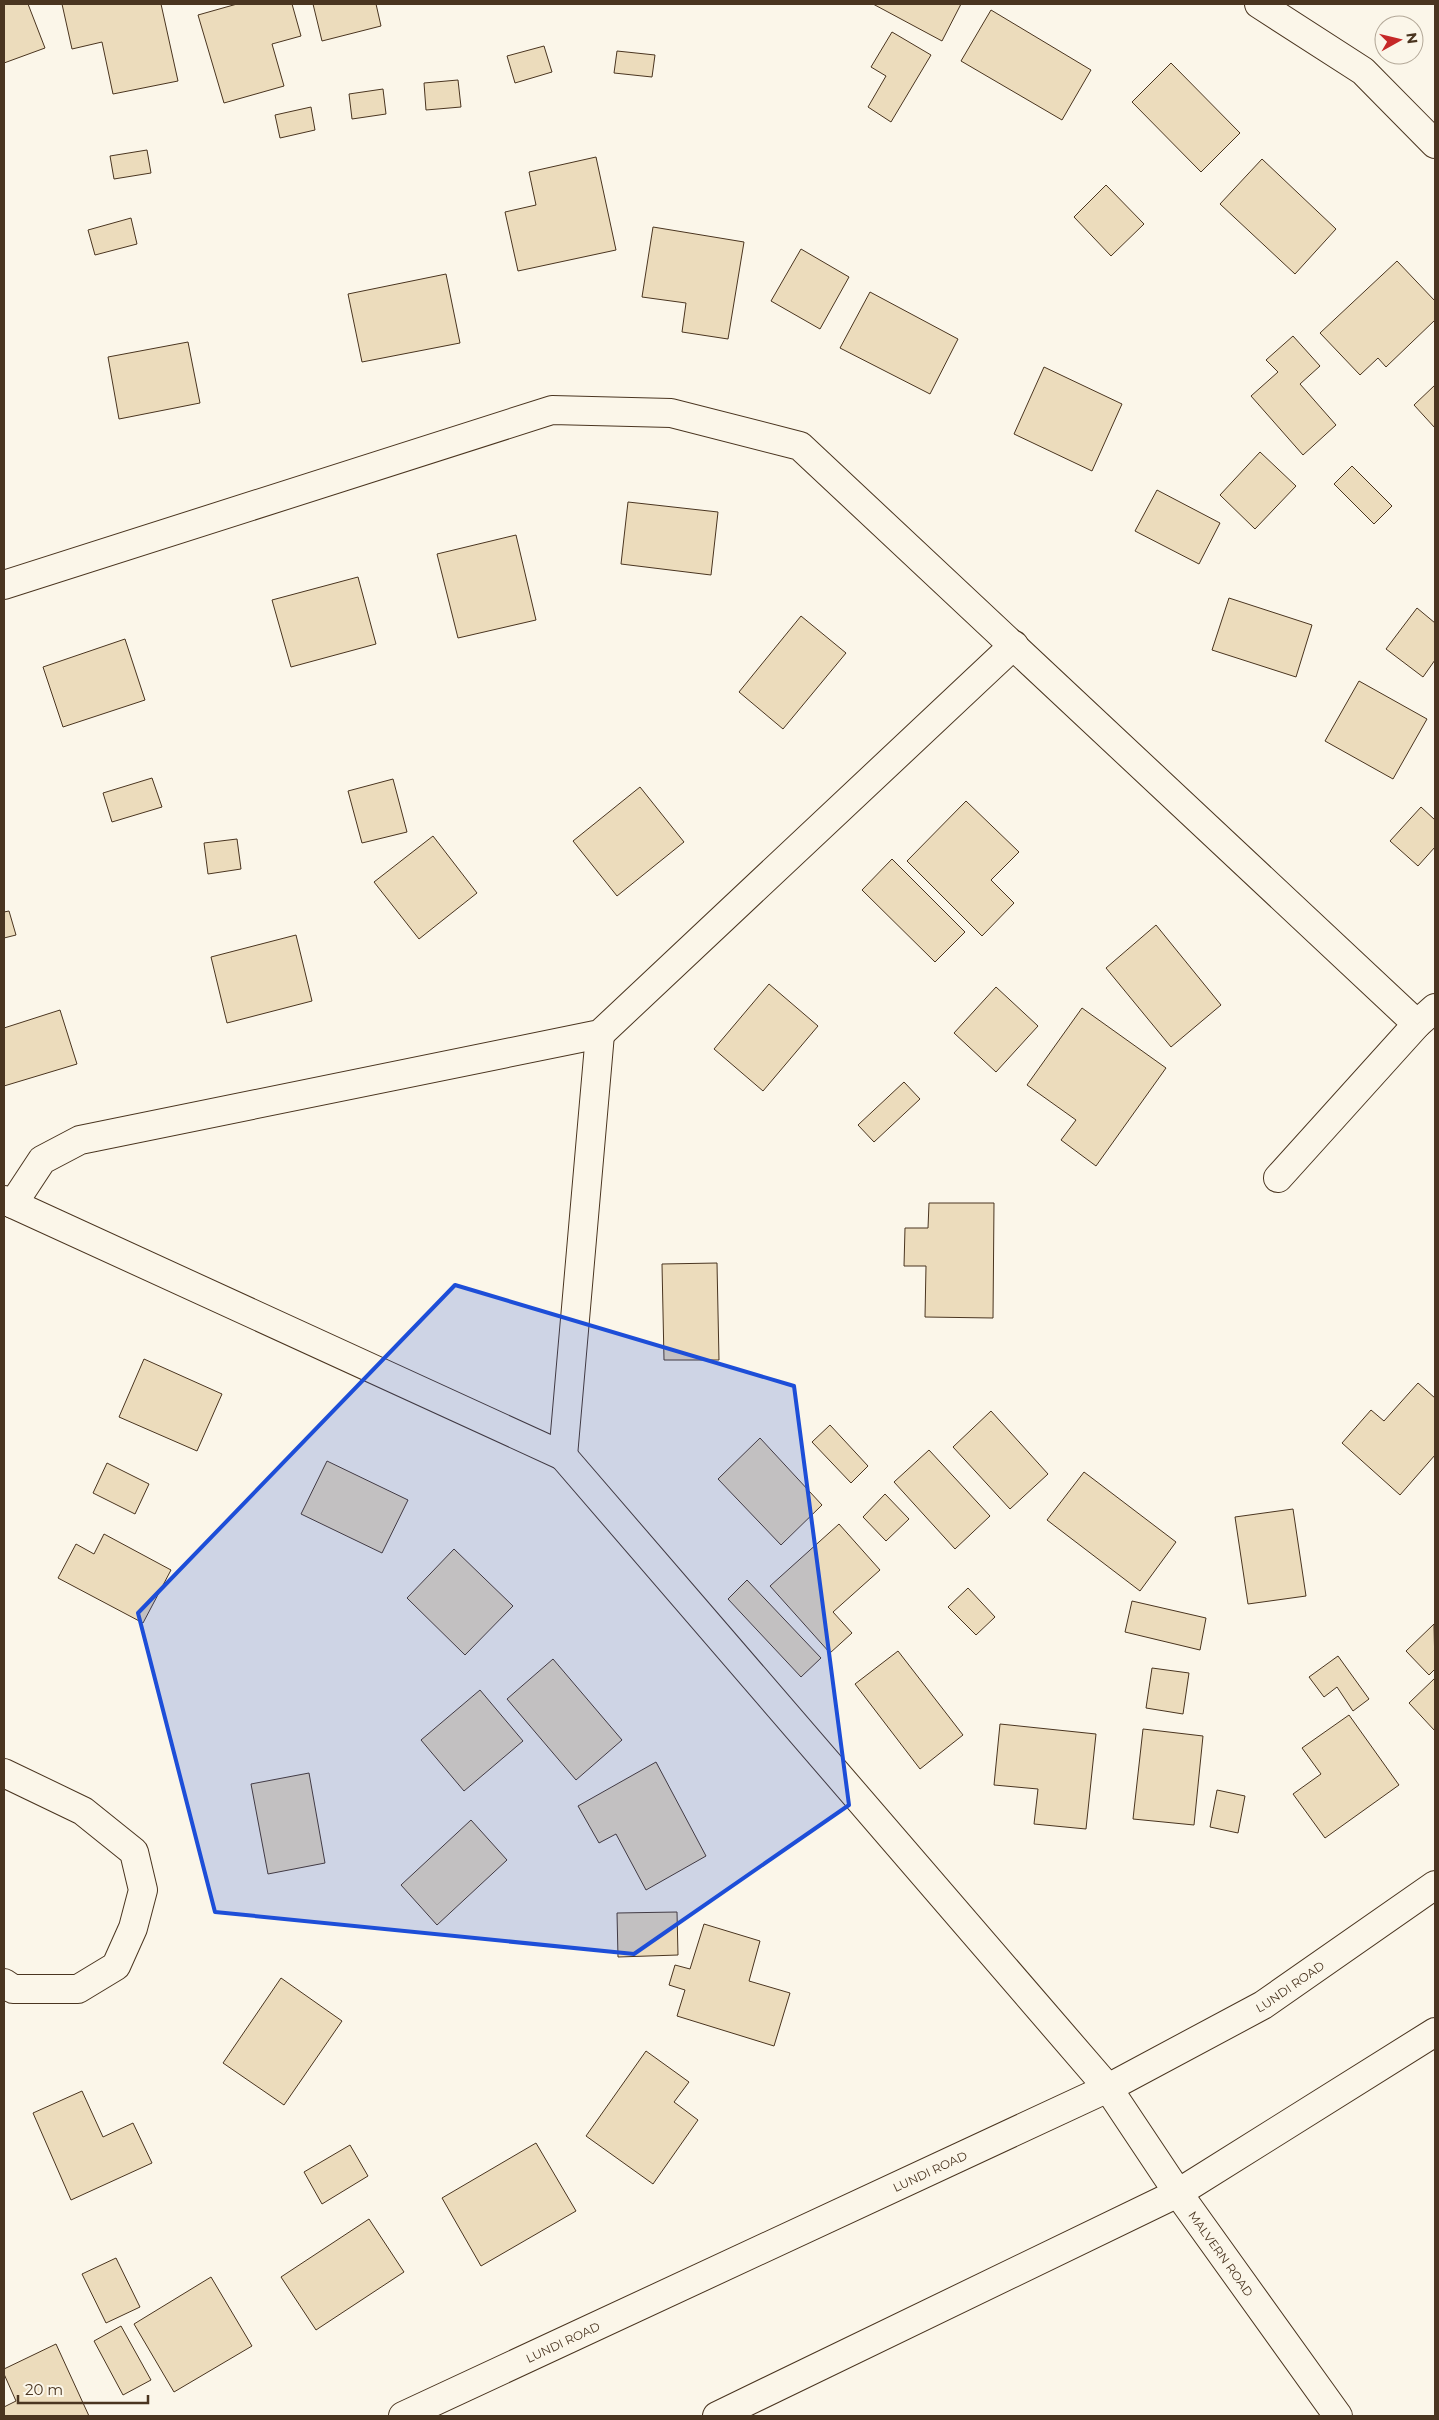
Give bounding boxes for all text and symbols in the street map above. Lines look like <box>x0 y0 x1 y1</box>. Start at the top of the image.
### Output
north arrow <box>1374 15 1424 65</box>
text: N <box>1402 31 1422 45</box>
street label: LUNDI ROAD <box>1253 1957 1327 2015</box>
street label: LUNDI ROAD <box>890 2147 969 2195</box>
street label: MALVERN ROAD <box>1186 2208 1257 2299</box>
street label: LUNDI ROAD <box>523 2318 602 2365</box>
scale bar <box>18 2372 148 2404</box>
text: 20 m <box>25 2380 63 2399</box>

